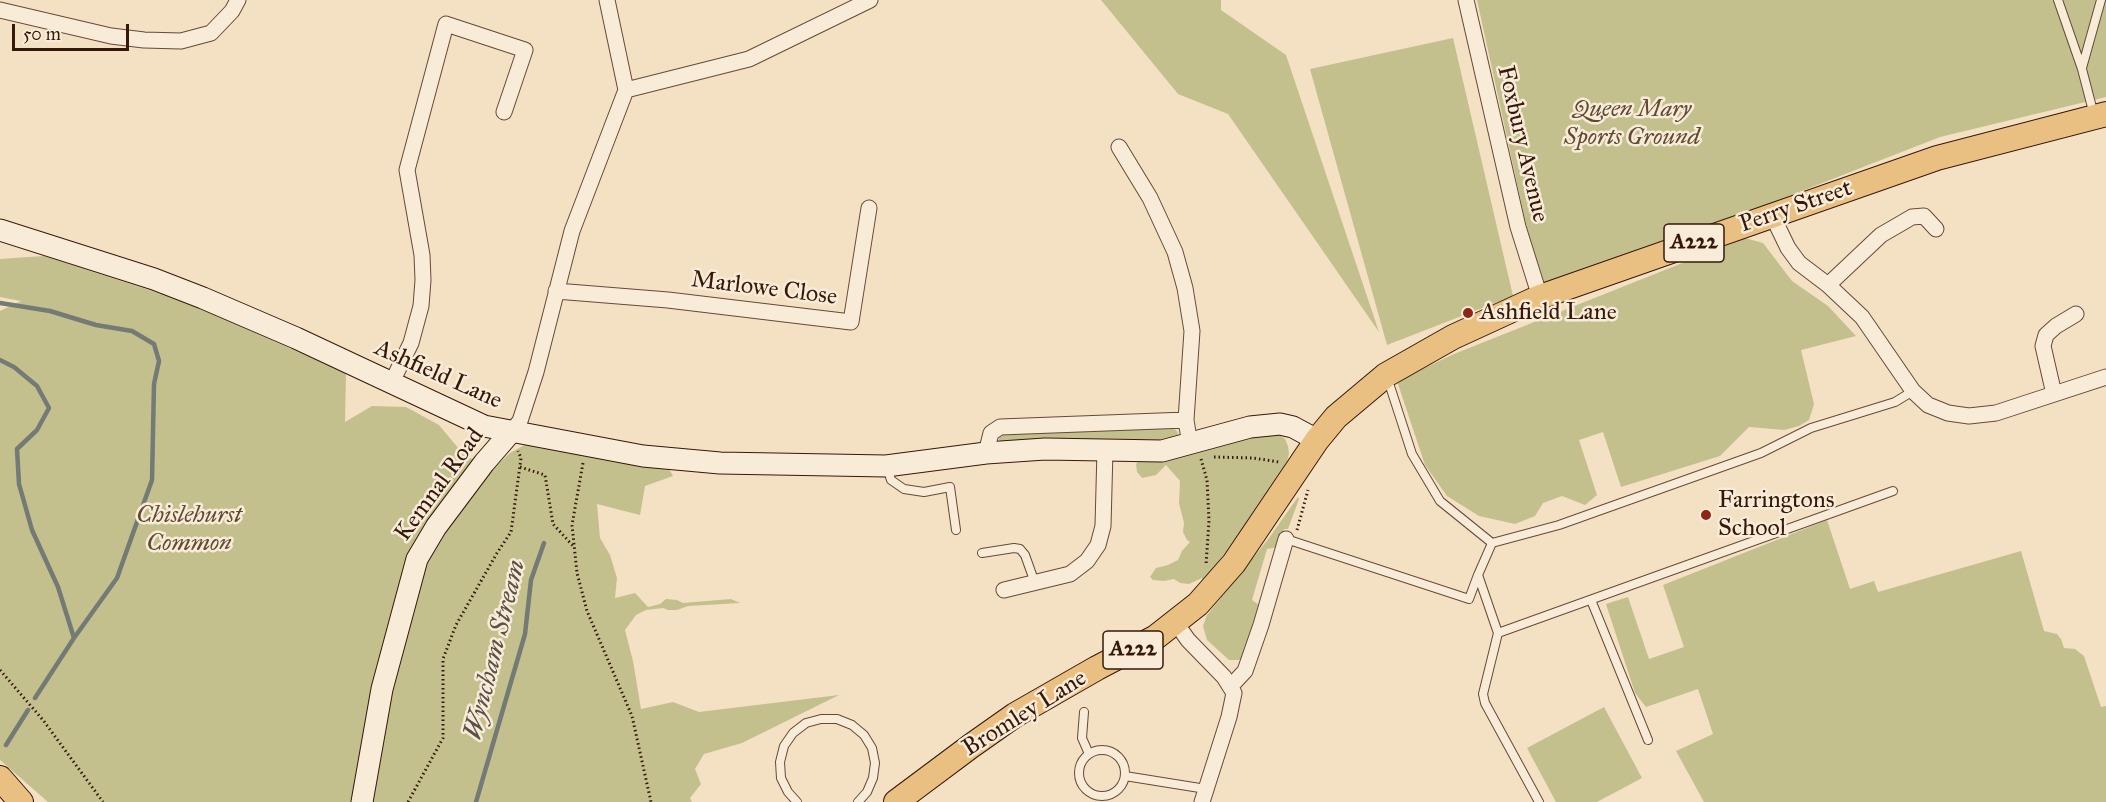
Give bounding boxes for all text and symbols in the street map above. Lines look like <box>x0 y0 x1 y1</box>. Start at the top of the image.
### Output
scale bar <box>15 12 132 50</box>
text: 50 m <box>23 23 61 45</box>
street label: Foxbury Avenue <box>1490 63 1554 225</box>
park label: Queen Mary Sports Ground <box>1564 96 1700 152</box>
street label: Perry Street <box>1736 174 1856 240</box>
road number: A222 <box>1664 224 1724 262</box>
street label: Marlowe Close <box>689 266 839 312</box>
place label: Ashfield Lane <box>1480 299 1617 327</box>
marker: Ashfield Lane <box>1461 306 1475 320</box>
street label: Ashfield Lane <box>370 334 506 416</box>
street label: Kemnal Road <box>389 423 491 547</box>
place label: Farringtons School <box>1718 487 1835 543</box>
park label: Chislehurst Common <box>136 502 242 558</box>
marker: Farringtons School <box>1699 508 1713 522</box>
water label: Wyncham Stream <box>459 557 533 743</box>
road number: A222 <box>1103 631 1163 669</box>
street label: Bromley Lane <box>958 665 1092 763</box>

